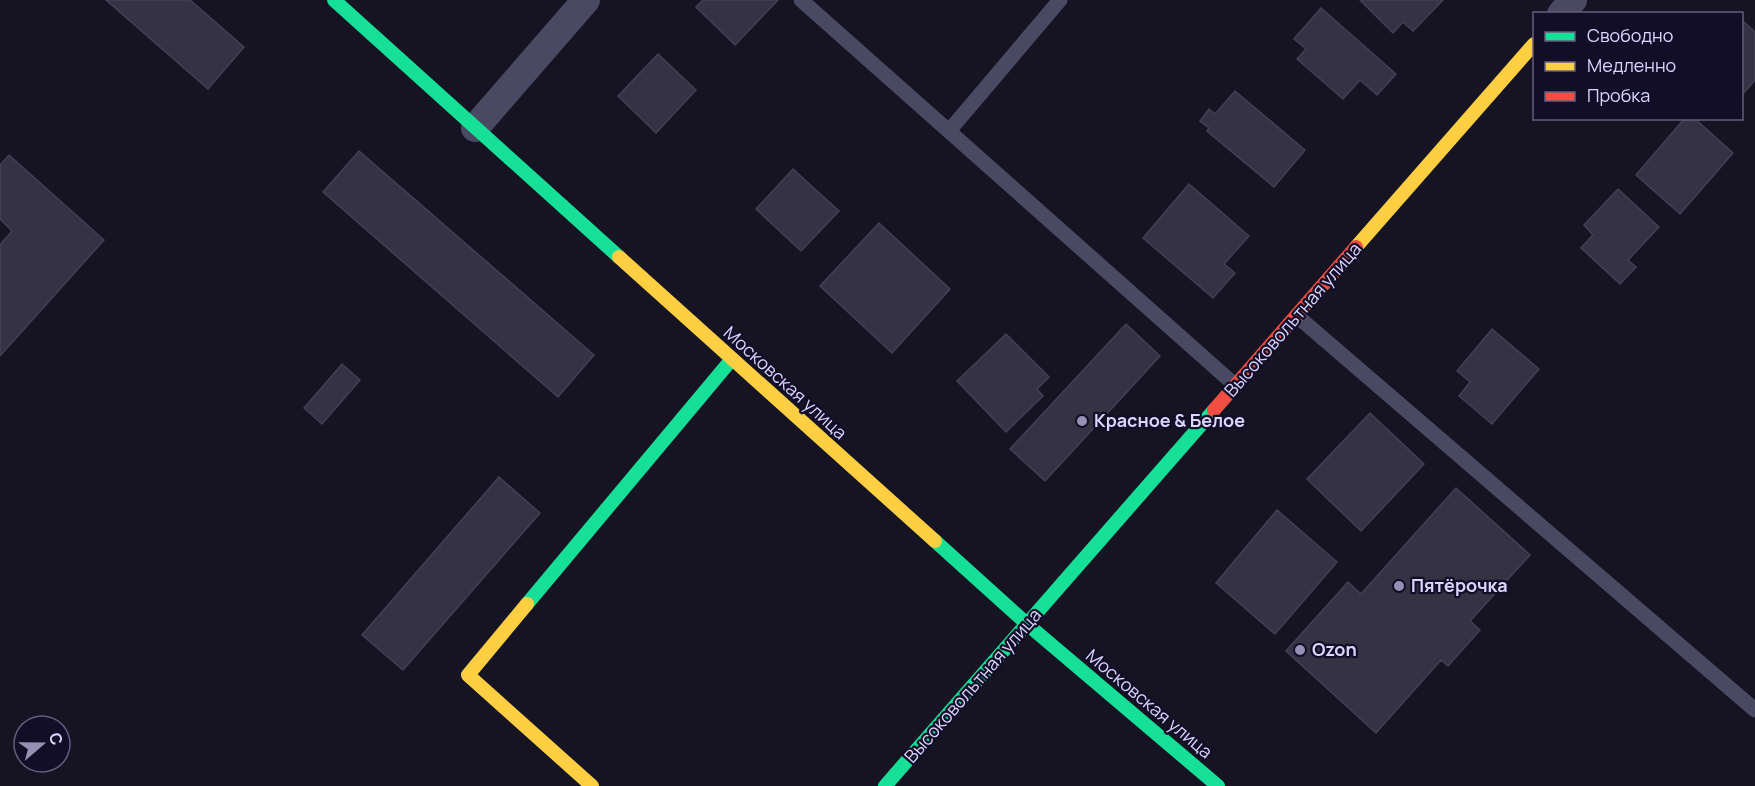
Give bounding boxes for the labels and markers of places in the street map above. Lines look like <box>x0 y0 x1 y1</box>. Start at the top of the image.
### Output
place label: Красное & Белое <box>1094 408 1245 432</box>
marker: Красное & Белое <box>1075 414 1089 428</box>
place label: Пятёрочка <box>1411 573 1508 597</box>
marker: Пятёрочка <box>1392 579 1406 593</box>
place label: Ozon <box>1312 637 1357 661</box>
marker: Ozon <box>1293 643 1307 657</box>

